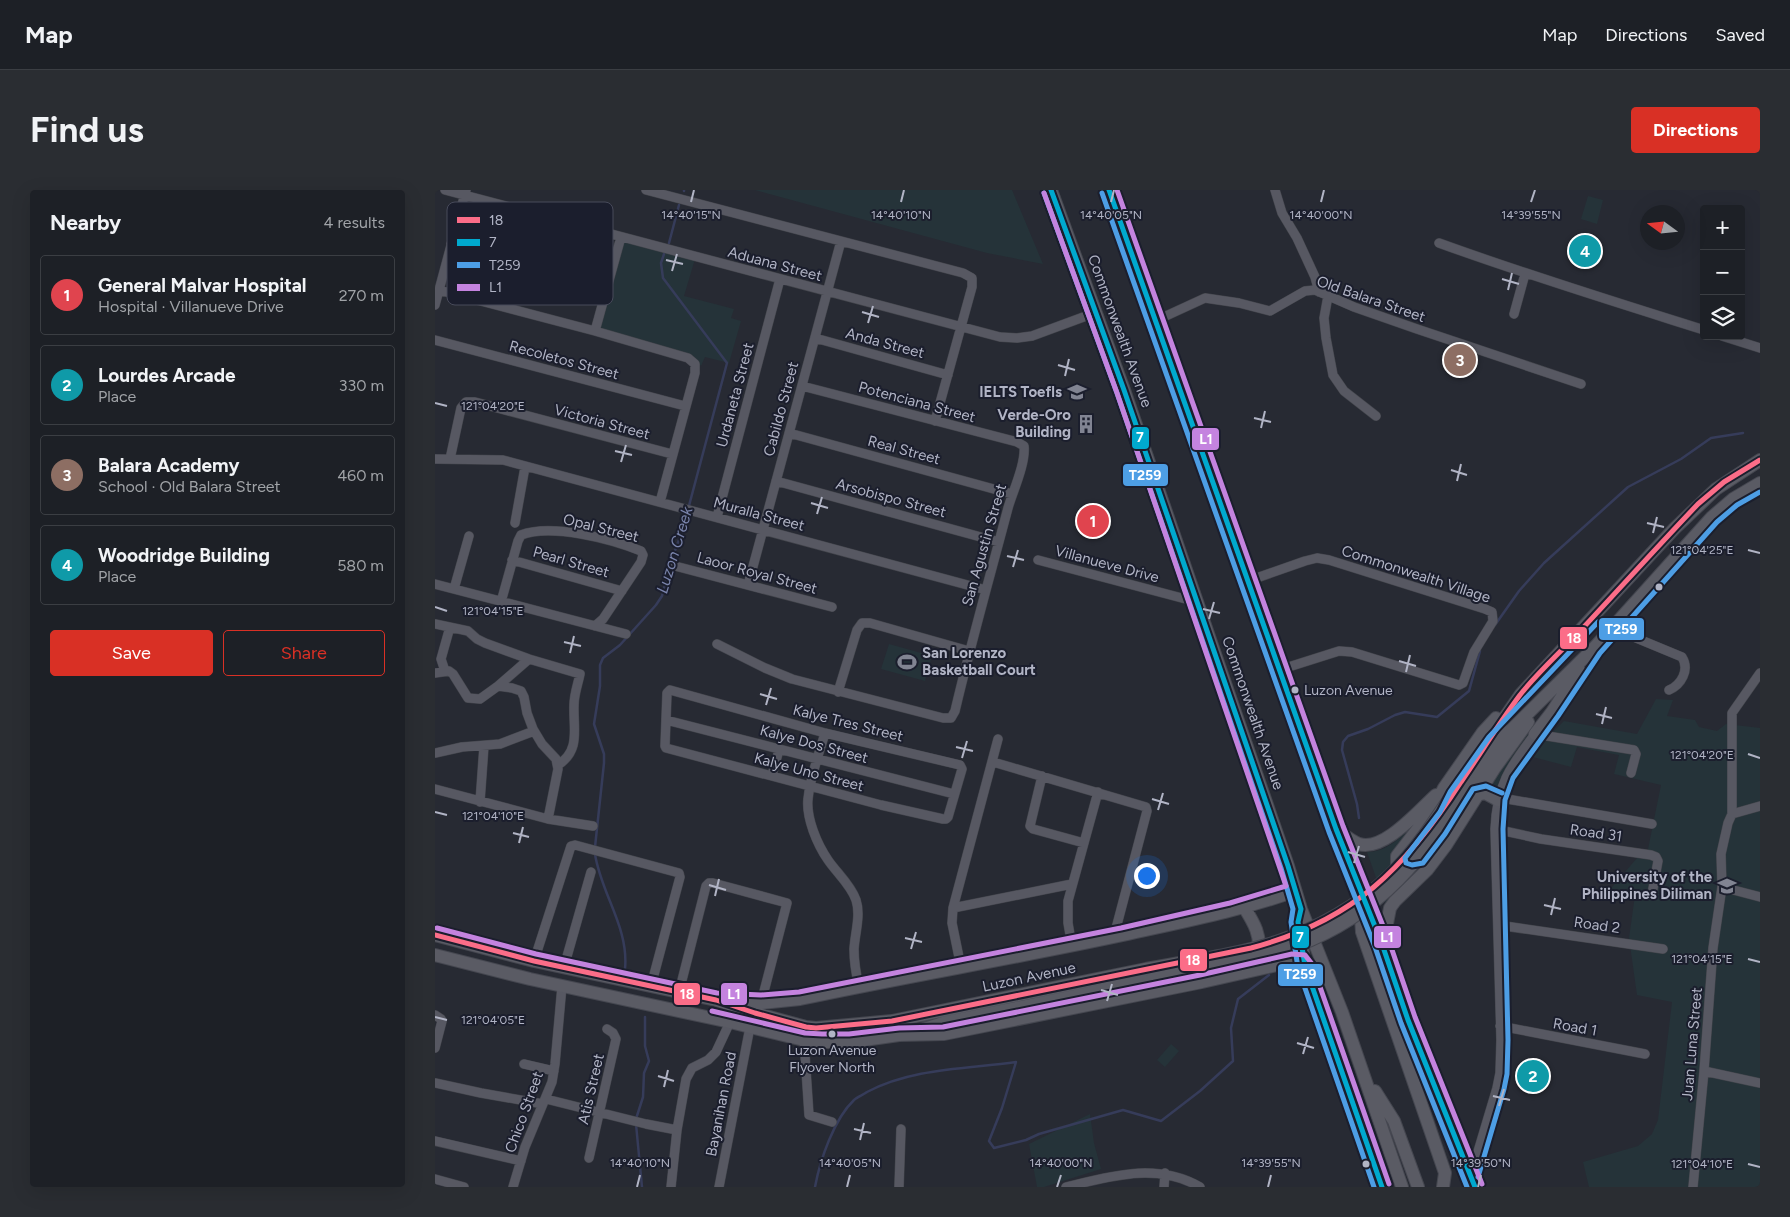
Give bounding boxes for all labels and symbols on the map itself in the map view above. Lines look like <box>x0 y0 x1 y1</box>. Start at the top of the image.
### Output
legend <box>447 202 613 305</box>
north arrow <box>1640 205 1685 250</box>
text: 14°40'15"N <box>661 208 721 222</box>
text: 14°40'10"N <box>871 208 931 222</box>
text: 14°40'05"N <box>1080 208 1142 222</box>
text: 14°40'00"N <box>1290 208 1352 222</box>
text: 14°39'55"N <box>1501 208 1561 222</box>
text: 18 <box>489 212 503 229</box>
pin: 4 <box>1569 232 1601 270</box>
text: 7 <box>489 234 497 251</box>
street label: Aduana Street <box>726 243 824 285</box>
street label: Commonwealth Avenue <box>1084 252 1156 410</box>
text: T259 <box>489 257 521 274</box>
street label: Old Balara Street <box>1314 272 1428 326</box>
text: L1 <box>489 279 502 296</box>
street label: Anda Street <box>844 324 927 362</box>
street label: Recoletos Street <box>507 337 621 383</box>
street label: Urdaneta Street <box>712 340 758 449</box>
pin: 3 <box>1444 341 1476 379</box>
street label: Cabildo Street <box>760 359 802 458</box>
street label: Potenciana Street <box>857 378 978 426</box>
school or university icon: IELTS Toefls <box>1066 381 1088 403</box>
place label: IELTS Toefls <box>979 383 1062 401</box>
text: 121°04'20"E <box>461 399 525 413</box>
street label: Victoria Street <box>552 401 652 443</box>
place label: Verde-Oro Building <box>997 406 1071 441</box>
building icon: Verde-Oro Building <box>1075 413 1097 435</box>
line badge: 7 <box>1131 426 1150 450</box>
line badge: L1 <box>1191 427 1220 451</box>
text: 7 <box>1136 429 1144 446</box>
text: L1 <box>1199 431 1213 448</box>
street label: Real Street <box>866 432 942 468</box>
line badge: T259 <box>1122 463 1169 487</box>
text: T259 <box>1129 467 1161 484</box>
street label: Arsobispo Street <box>834 475 948 521</box>
street label: San Agustin Street <box>958 481 1010 608</box>
street label: Muralla Street <box>711 493 807 535</box>
pin: 1 <box>1077 502 1109 540</box>
water label: Luzon Creek <box>652 503 697 596</box>
street label: Opal Street <box>561 510 641 546</box>
street label: Villanueve Drive <box>1053 541 1161 587</box>
street label: Commonwealth Village <box>1339 541 1493 607</box>
street label: Pearl Street <box>531 543 612 582</box>
text: 121°04'25"E <box>1670 543 1734 557</box>
street label: Laoor Royal Street <box>695 548 819 598</box>
unlabelled marker <box>1654 582 1664 592</box>
text: 121°04'15"E <box>462 604 524 618</box>
line badge: T259 <box>1598 617 1645 641</box>
text: T259 <box>1605 621 1637 638</box>
line badge: 18 <box>1559 626 1588 650</box>
text: 18 <box>1567 630 1581 647</box>
street label: Commonwealth Avenue <box>1218 634 1288 792</box>
place label: San Lorenzo Basketball Court <box>922 644 1036 679</box>
sports icon: San Lorenzo Basketball Court <box>896 651 918 673</box>
place label: Luzon Avenue <box>1304 682 1393 699</box>
marker: Luzon Avenue <box>1290 685 1300 695</box>
street label: Kalye Tres Street <box>791 701 905 745</box>
street label: Kalye Dos Street <box>758 721 870 767</box>
text: 121°04'20"E <box>1670 748 1734 762</box>
street label: Kalye Uno Street <box>752 749 866 795</box>
text: 121°04'10"E <box>462 809 524 823</box>
street label: Road 31 <box>1569 820 1623 846</box>
your location <box>1134 863 1160 889</box>
place label: University of the Philippines Diliman <box>1582 868 1713 903</box>
school or university icon: University of the Philippines Diliman <box>1716 875 1738 897</box>
street label: Road 2 <box>1573 913 1621 937</box>
line badge: 7 <box>1291 925 1310 949</box>
line badge: L1 <box>1373 925 1402 949</box>
text: 7 <box>1296 929 1304 946</box>
text: L1 <box>1380 929 1394 946</box>
line badge: 18 <box>1179 948 1208 972</box>
text: 18 <box>1186 952 1200 969</box>
text: 121°04'15"E <box>1671 952 1733 966</box>
street label: Luzon Avenue <box>981 958 1077 996</box>
line badge: T259 <box>1277 963 1324 987</box>
text: T259 <box>1284 966 1316 983</box>
line badge: 18 <box>673 982 701 1006</box>
line badge: L1 <box>720 982 748 1006</box>
text: 18 <box>680 986 694 1003</box>
text: L1 <box>727 986 741 1003</box>
street label: Juan Luna Street <box>1678 986 1706 1101</box>
text: 121°04'05"E <box>461 1013 525 1027</box>
street label: Road 1 <box>1552 1014 1598 1040</box>
marker: Luzon Avenue Flyover North <box>827 1029 837 1039</box>
place label: Luzon Avenue Flyover North <box>788 1042 877 1076</box>
street label: Bayanihan Road <box>702 1050 740 1158</box>
street label: Atis Street <box>574 1052 608 1126</box>
pin: 2 <box>1517 1057 1549 1095</box>
street label: Chico Street <box>501 1069 547 1155</box>
text: 14°40'10"N <box>610 1156 670 1170</box>
text: 14°40'05"N <box>819 1156 881 1170</box>
text: 14°40'00"N <box>1030 1156 1092 1170</box>
text: 14°39'55"N <box>1241 1156 1301 1170</box>
text: 14°39'50"N <box>1451 1156 1511 1170</box>
text: 121°04'10"E <box>1671 1157 1733 1171</box>
unlabelled marker <box>1361 1159 1371 1169</box>

